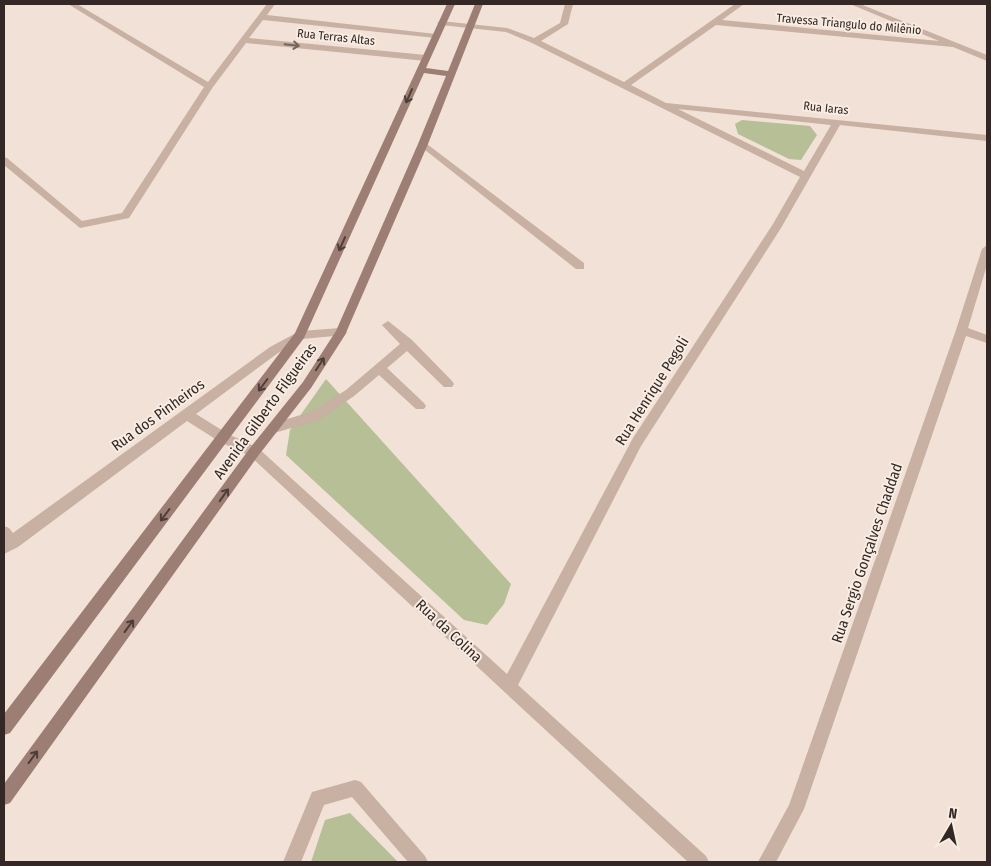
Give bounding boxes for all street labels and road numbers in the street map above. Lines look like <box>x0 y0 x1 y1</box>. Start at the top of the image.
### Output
street label: Travessa Triangulo do Milênio <box>776 11 922 37</box>
street label: Rua Terras Altas <box>296 26 376 48</box>
street label: Rua Iaras <box>803 99 849 117</box>
street label: Rua Henrique Pegoli <box>611 333 693 449</box>
street label: Avenida Gilberto Filgueiras <box>210 339 320 483</box>
street label: Rua dos Pinheiros <box>108 375 208 455</box>
street label: Rua Sergio Gonçalves Chaddad <box>828 461 906 645</box>
street label: Rua da Colina <box>412 596 486 666</box>

